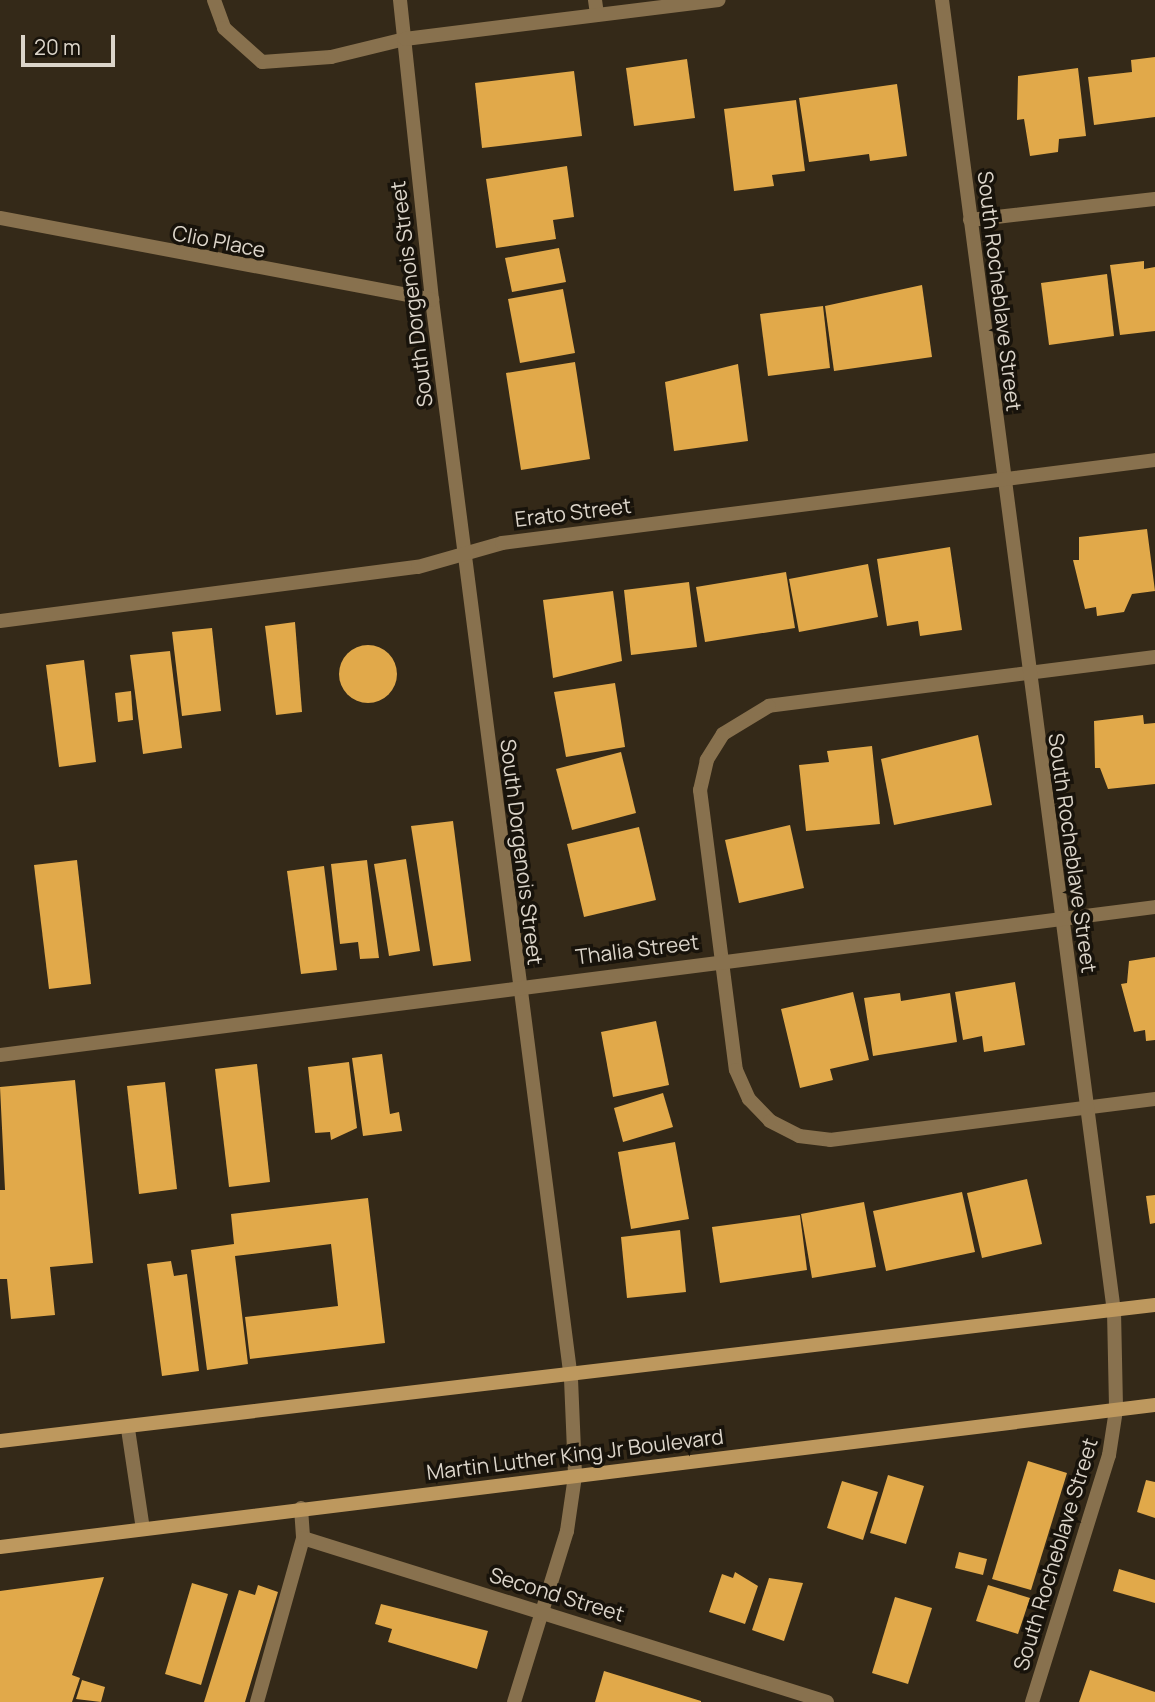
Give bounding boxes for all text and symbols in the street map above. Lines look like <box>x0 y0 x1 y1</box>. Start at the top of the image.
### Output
scale bar <box>24 21 119 65</box>
text: 20 m <box>34 33 81 61</box>
street label: South Rocheblave Street <box>973 169 1027 413</box>
street label: South Dorgenois Street <box>385 180 437 408</box>
street label: Clio Place <box>170 220 268 262</box>
street label: Erato Street <box>513 492 633 532</box>
street label: South Rocheblave Street <box>1044 731 1102 975</box>
street label: South Dorgenois Street <box>496 738 548 966</box>
street label: Thalia Street <box>574 929 700 969</box>
street label: Martin Luther King Jr Boulevard <box>425 1423 725 1485</box>
street label: South Rocheblave Street <box>1008 1435 1102 1673</box>
street label: Second Street <box>487 1562 627 1626</box>

